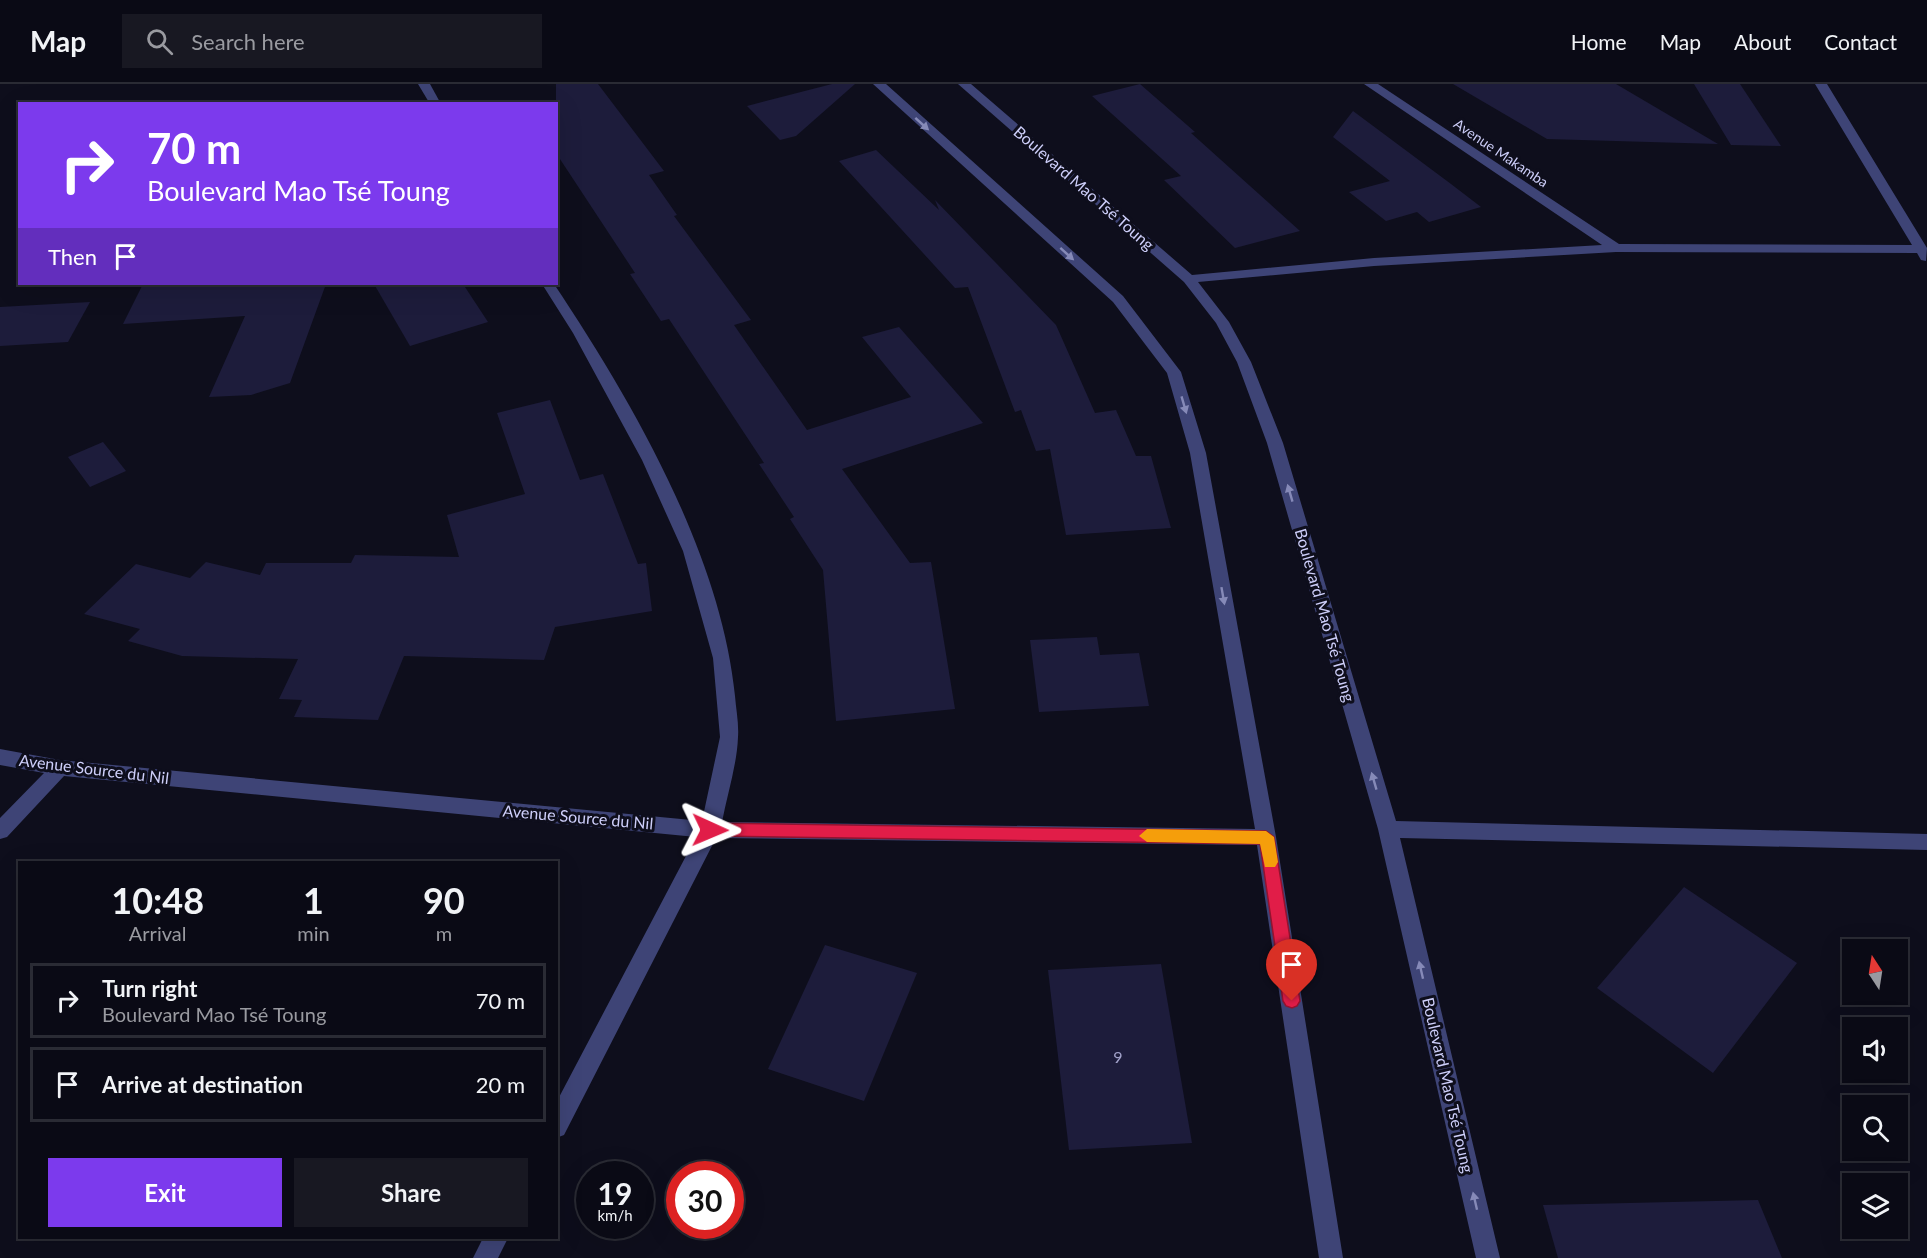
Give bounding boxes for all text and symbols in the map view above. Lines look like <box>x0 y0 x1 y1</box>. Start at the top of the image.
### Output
search box <box>122 14 542 68</box>
text: Map <box>30 24 86 58</box>
icon: search <box>143 25 176 58</box>
text: Search here <box>191 28 305 55</box>
text: Home <box>1571 29 1627 54</box>
text: Map <box>1660 29 1701 54</box>
text: About <box>1734 29 1791 54</box>
text: Contact <box>1824 29 1897 54</box>
street label: Avenue Makamba <box>1451 115 1552 190</box>
one-way arrow <box>914 117 929 130</box>
street label: Boulevard Mao Tsé Toung <box>1010 122 1158 254</box>
text: 70 m <box>147 123 241 173</box>
icon: right <box>48 126 126 204</box>
text: Boulevard Mao Tsé Toung <box>147 174 450 207</box>
icon: arrive <box>109 240 142 273</box>
text: Then <box>48 243 97 270</box>
one-way arrow <box>1059 247 1074 260</box>
one-way arrow <box>1180 396 1189 414</box>
one-way arrow <box>1285 484 1294 502</box>
street label: Boulevard Mao Tsé Toung <box>1292 526 1359 704</box>
one-way arrow <box>1219 587 1228 606</box>
street label: Avenue Source du Nil <box>18 750 170 787</box>
one-way arrow <box>1369 772 1378 790</box>
position arrow <box>678 798 742 862</box>
street label: Avenue Source du Nil <box>502 800 654 833</box>
text: 10:48 <box>111 878 204 922</box>
text: 1 <box>303 878 324 922</box>
text: 90 <box>423 878 465 922</box>
text: Arrival <box>129 921 186 945</box>
text: min <box>297 921 330 945</box>
text: m <box>436 921 452 945</box>
pin <box>1266 939 1317 1001</box>
north arrow <box>1842 939 1908 1005</box>
map controls <box>1842 939 1908 1239</box>
icon: arrive <box>1275 948 1308 981</box>
one-way arrow <box>1416 961 1425 980</box>
text: Turn right <box>102 975 197 1002</box>
icon: right <box>51 984 84 1017</box>
text: 70 m <box>476 987 525 1014</box>
street label: Boulevard Mao Tsé Toung <box>1419 995 1478 1174</box>
text: Boulevard Mao Tsé Toung <box>102 1002 326 1026</box>
button: sound <box>1842 1017 1908 1083</box>
house number: 9 <box>1113 1047 1123 1066</box>
icon: arrive <box>51 1068 84 1101</box>
text: Arrive at destination <box>102 1071 303 1098</box>
text: 20 m <box>476 1071 525 1098</box>
button: search <box>1842 1095 1908 1161</box>
button: Exit <box>48 1158 282 1227</box>
button: Share <box>294 1158 528 1227</box>
speed limit sign: 30 <box>666 1161 744 1239</box>
button: layers <box>1842 1173 1908 1239</box>
text: 19 <box>598 1175 632 1211</box>
one-way arrow <box>1470 1191 1479 1210</box>
text: km/h <box>597 1206 633 1224</box>

